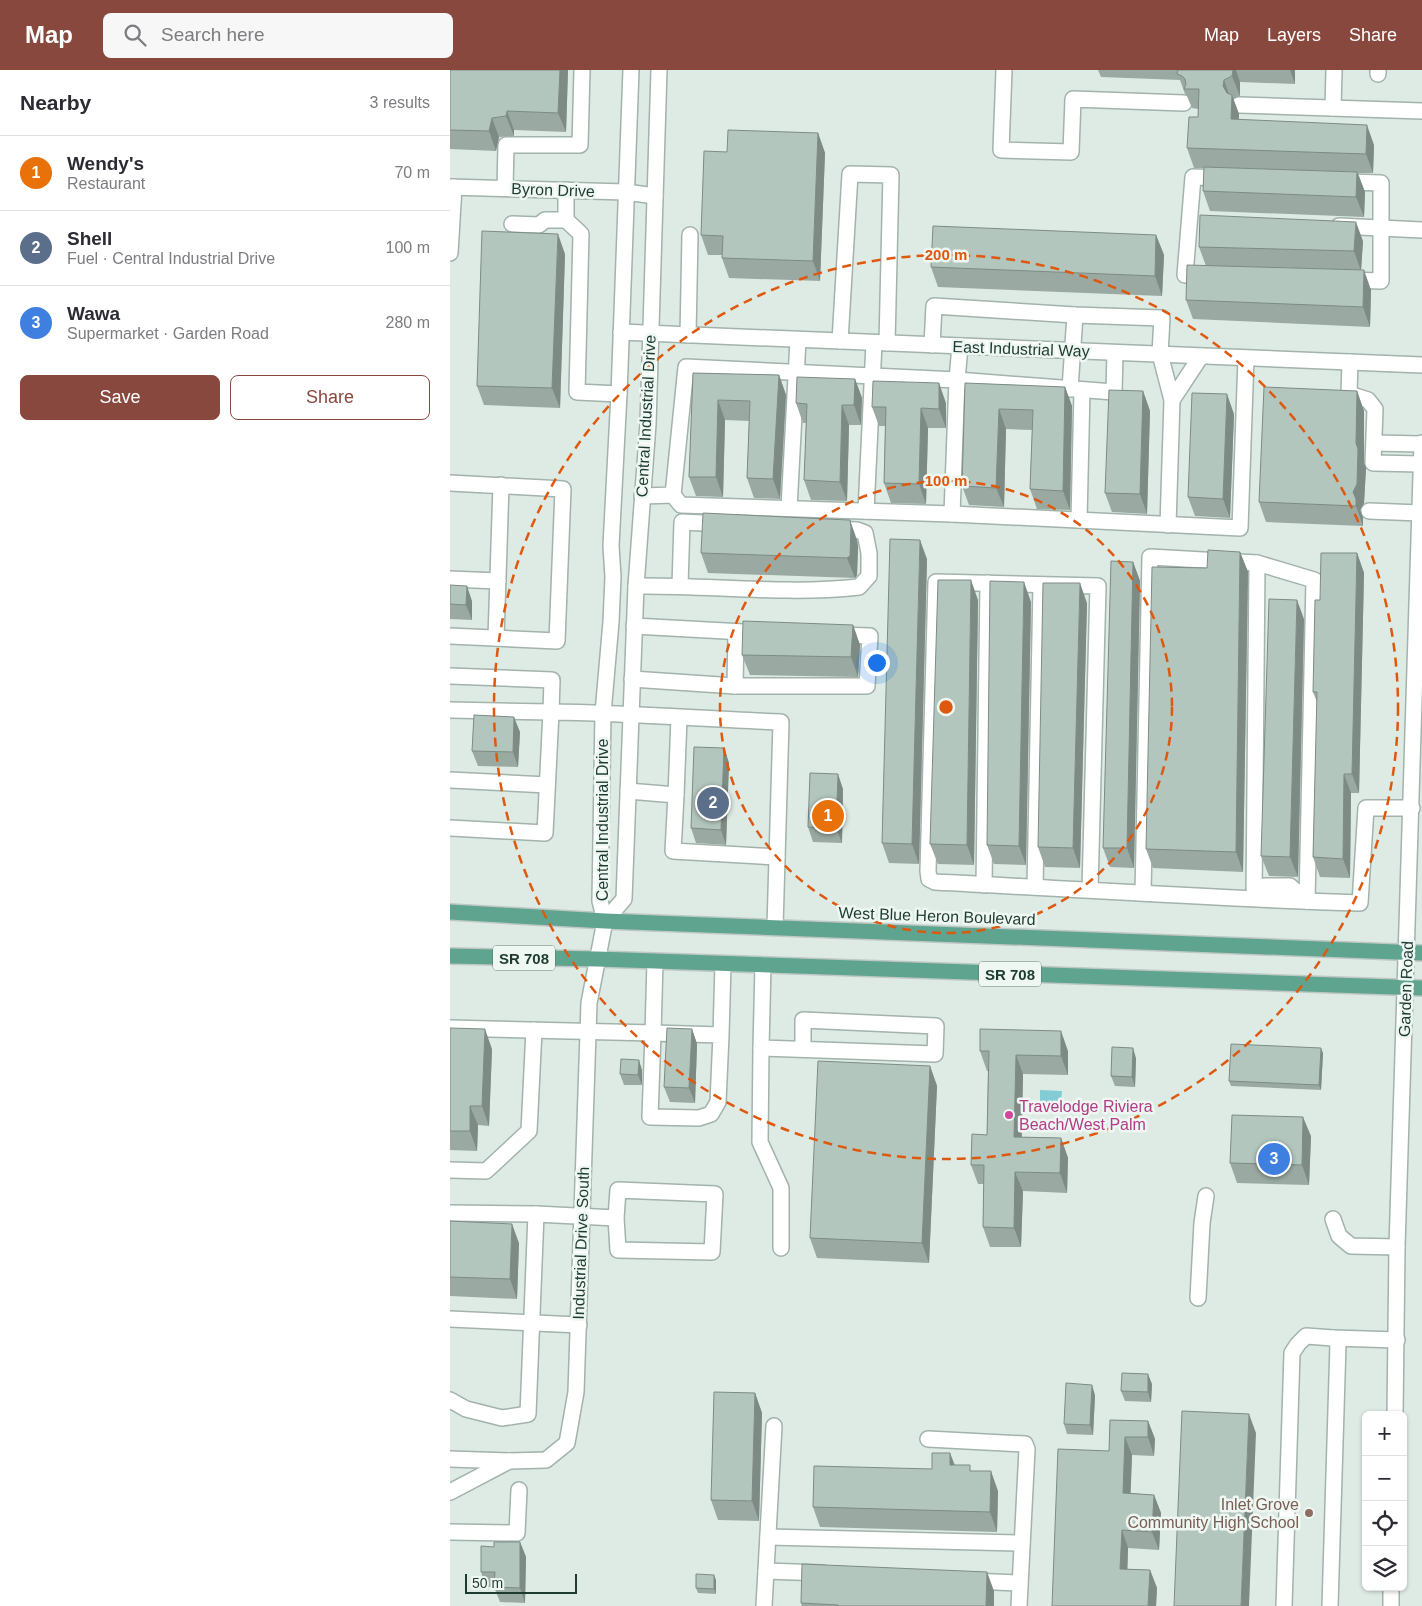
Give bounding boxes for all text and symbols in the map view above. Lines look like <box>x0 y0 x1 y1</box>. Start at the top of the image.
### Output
search box <box>103 13 453 58</box>
text: Map <box>25 21 73 48</box>
icon: search <box>121 21 149 49</box>
text: Search here <box>161 24 265 45</box>
text: Map <box>1204 25 1239 45</box>
text: Layers <box>1267 25 1321 45</box>
text: Share <box>1349 25 1397 45</box>
text: Nearby <box>20 91 91 114</box>
text: 3 results <box>370 94 430 111</box>
text: Wendy's <box>67 153 144 174</box>
text: 1 <box>32 164 40 181</box>
text: 70 m <box>394 164 430 181</box>
text: Restaurant <box>67 175 145 192</box>
street label: Byron Drive <box>511 180 595 200</box>
text: Shell <box>67 228 112 249</box>
text: 2 <box>32 239 40 256</box>
text: 100 m <box>386 239 430 256</box>
text: 200 m <box>925 246 967 263</box>
text: Fuel · Central Industrial Drive <box>67 250 275 267</box>
text: Wawa <box>67 303 120 324</box>
text: 3 <box>32 314 40 331</box>
text: 280 m <box>386 314 430 331</box>
text: Supermarket · Garden Road <box>67 325 269 342</box>
street label: Central Industrial Drive <box>633 334 659 498</box>
street label: East Industrial Way <box>952 338 1090 360</box>
button: Save <box>20 375 220 420</box>
button: Share <box>230 375 430 420</box>
text: 100 m <box>925 472 967 489</box>
your location <box>864 650 890 676</box>
centre of rings <box>937 698 955 716</box>
street label: Central Industrial Drive <box>594 739 611 901</box>
pin: 2 <box>697 784 729 822</box>
pin: 1 <box>812 797 844 835</box>
street label: West Blue Heron Boulevard <box>838 904 1036 928</box>
street label: Garden Road <box>1396 941 1416 1037</box>
road number: SR 708 <box>493 946 555 970</box>
road number: SR 708 <box>979 962 1041 986</box>
place label: Travelodge Riviera Beach/West Palm <box>1019 1098 1153 1133</box>
marker: Travelodge Riviera Beach/West Palm <box>1003 1109 1015 1121</box>
pin: 3 <box>1258 1140 1290 1178</box>
street label: Industrial Drive South <box>570 1166 592 1320</box>
map controls <box>1362 1411 1407 1591</box>
button: + <box>1362 1411 1407 1456</box>
button: − <box>1362 1456 1407 1501</box>
place label: Inlet Grove Community High School <box>1127 1496 1299 1531</box>
button: locate <box>1362 1501 1407 1546</box>
marker: Inlet Grove Community High School <box>1303 1507 1315 1519</box>
button: layers <box>1362 1546 1407 1591</box>
scale bar <box>465 1571 578 1594</box>
text: 50 m <box>472 1575 503 1591</box>

